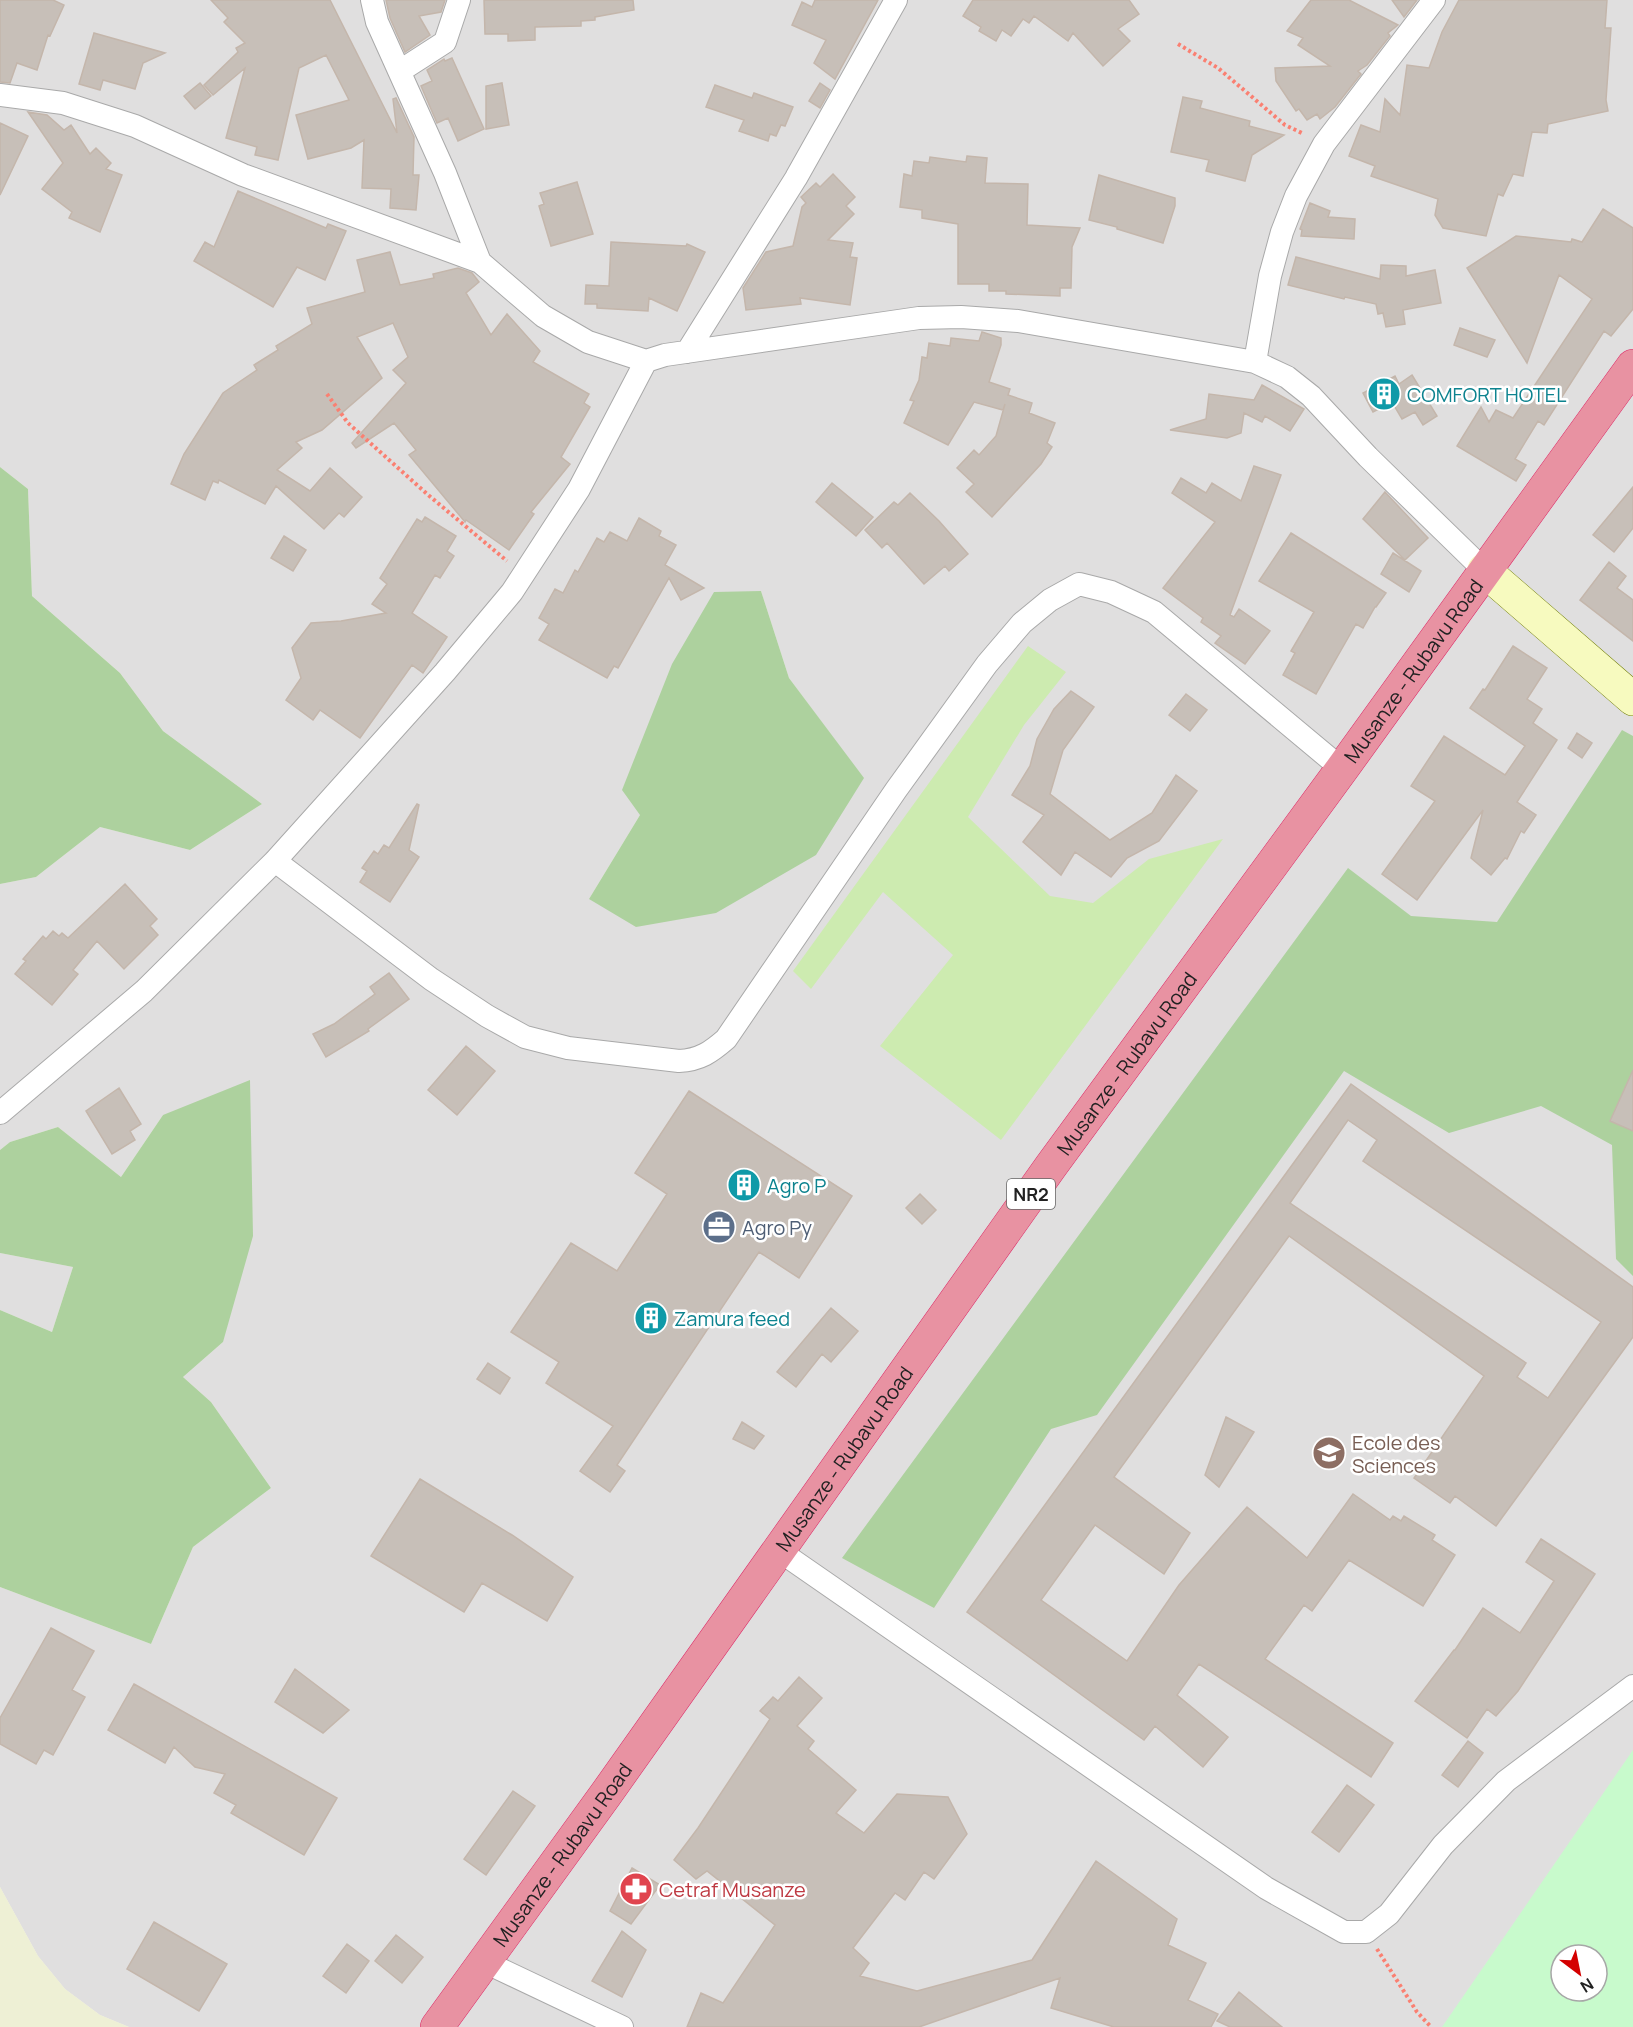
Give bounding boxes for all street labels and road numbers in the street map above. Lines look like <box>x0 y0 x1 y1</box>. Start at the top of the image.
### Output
street label: Musanze - Rubavu Road <box>1337 573 1489 768</box>
street label: Musanze - Rubavu Road <box>1050 966 1202 1160</box>
road number: NR2 <box>1007 1179 1055 1209</box>
street label: Musanze - Rubavu Road <box>769 1361 919 1556</box>
street label: Musanze - Rubavu Road <box>486 1757 638 1952</box>

